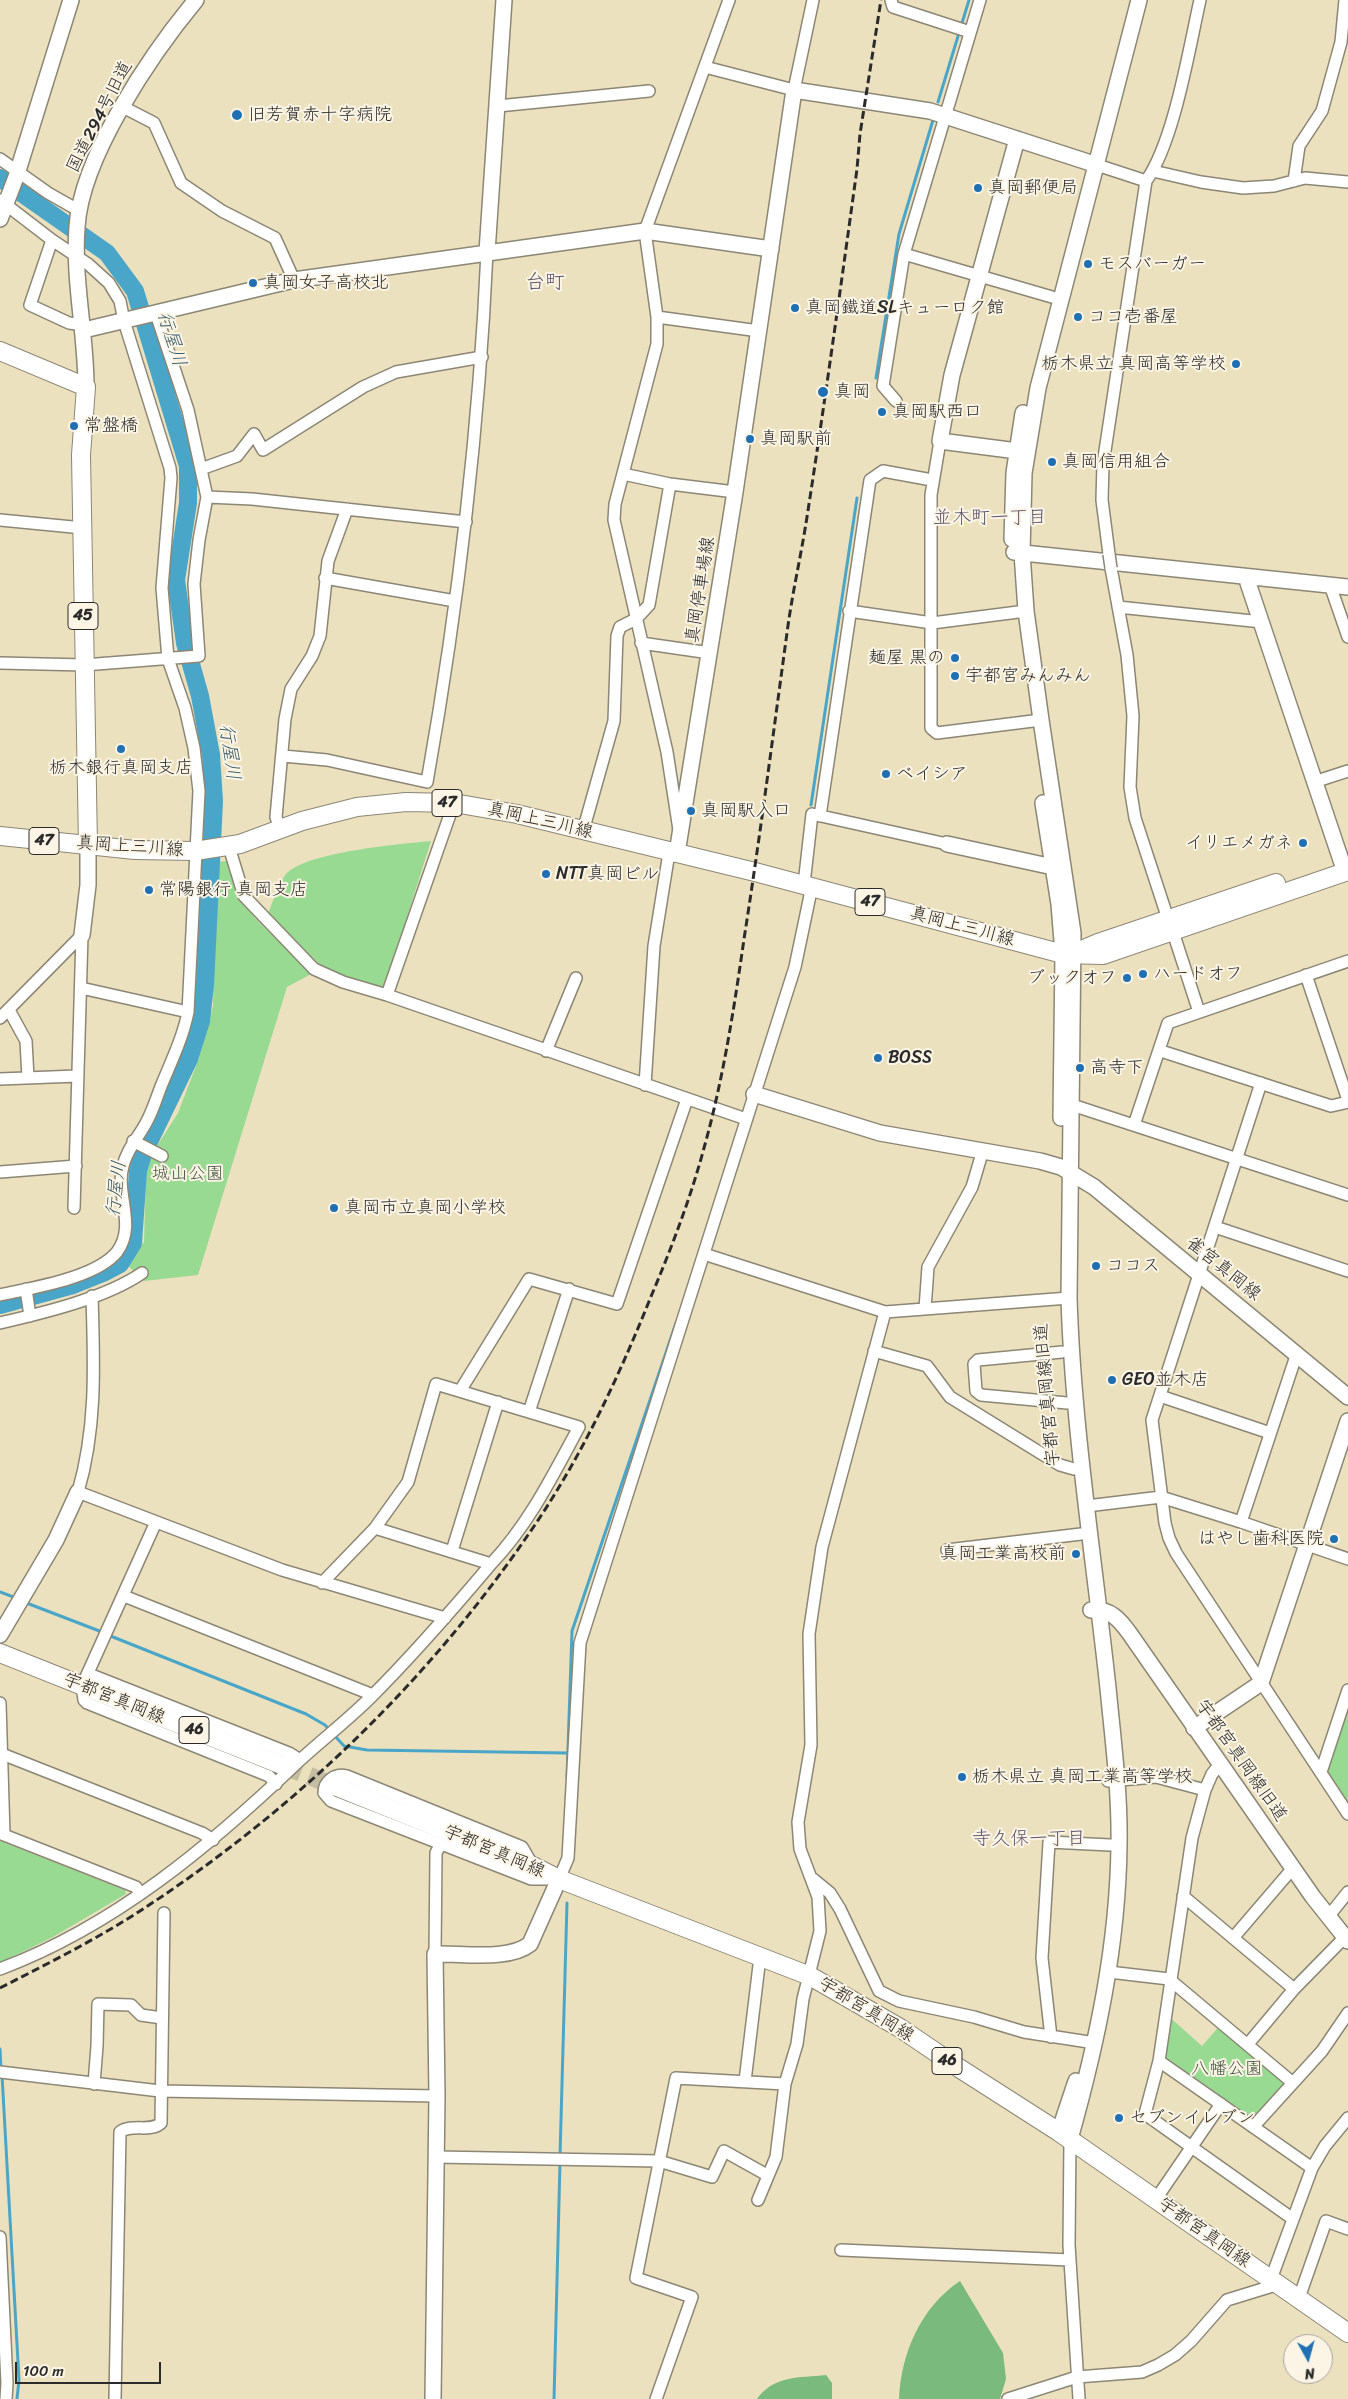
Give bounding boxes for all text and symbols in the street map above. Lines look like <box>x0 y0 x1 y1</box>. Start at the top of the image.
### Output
street label: 国道294号旧道 <box>63 57 137 177</box>
place label: 旧芳賀赤十字病院 <box>248 104 392 126</box>
marker: 旧芳賀赤十字病院 <box>230 108 244 122</box>
place label: 真岡郵便局 <box>988 177 1078 199</box>
marker: 真岡郵便局 <box>972 182 984 194</box>
place label: モスバーガー <box>1098 253 1206 275</box>
marker: モスバーガー <box>1082 258 1094 270</box>
district label: 台町 <box>525 271 565 295</box>
place label: 真岡女子高校北 <box>263 272 389 294</box>
marker: 真岡女子高校北 <box>247 277 259 289</box>
place label: 真岡鐵道SLキューロク館 <box>805 297 1005 319</box>
marker: 真岡鐵道SLキューロク館 <box>789 302 801 314</box>
place label: ココ壱番屋 <box>1088 306 1178 328</box>
water label: 行屋川 <box>152 308 190 370</box>
marker: ココ壱番屋 <box>1072 311 1084 323</box>
place label: 栃木県立 真岡高等学校 <box>1041 353 1226 375</box>
marker: 栃木県立 真岡高等学校 <box>1230 358 1242 370</box>
place label: 真岡 <box>834 381 870 403</box>
marker: 真岡 <box>816 385 830 399</box>
place label: 真岡駅西口 <box>892 401 982 423</box>
marker: 真岡駅西口 <box>876 406 888 418</box>
place label: 常盤橋 <box>84 415 138 437</box>
marker: 常盤橋 <box>68 420 80 432</box>
place label: 真岡駅前 <box>760 428 832 450</box>
marker: 真岡駅前 <box>744 433 756 445</box>
place label: 真岡信用組合 <box>1062 451 1170 473</box>
marker: 真岡信用組合 <box>1046 456 1058 468</box>
district label: 並木町一丁目 <box>933 507 1047 529</box>
street label: 真岡停車場線 <box>682 535 720 645</box>
road number: 45 <box>68 602 98 630</box>
place label: 麺屋 黒の <box>868 647 945 669</box>
marker: 麺屋 黒の <box>949 652 961 664</box>
place label: 宇都宮みんみん <box>965 665 1091 687</box>
marker: 宇都宮みんみん <box>949 670 961 682</box>
water label: 行屋川 <box>214 722 244 782</box>
marker: 栃木銀行真岡支店 <box>115 743 127 755</box>
place label: 栃木銀行真岡支店 <box>49 757 193 779</box>
place label: ベイシア <box>896 763 968 785</box>
marker: ベイシア <box>880 768 892 780</box>
road number: 47 <box>432 790 462 816</box>
street label: 真岡上三川線 <box>485 798 595 844</box>
place label: 真岡駅入口 <box>701 800 791 822</box>
marker: 真岡駅入口 <box>685 805 697 817</box>
road number: 47 <box>29 828 59 854</box>
street label: 真岡上三川線 <box>75 832 185 862</box>
place label: イリエメガネ <box>1185 832 1293 854</box>
marker: イリエメガネ <box>1297 837 1309 849</box>
place label: NTT真岡ビル <box>556 863 659 885</box>
marker: NTT真岡ビル <box>540 868 552 880</box>
place label: 常陽銀行 真岡支店 <box>159 879 308 901</box>
marker: 常陽銀行 真岡支店 <box>143 884 155 896</box>
road number: 47 <box>855 889 885 916</box>
street label: 真岡上三川線 <box>907 903 1017 951</box>
place label: ハードオフ <box>1153 963 1243 985</box>
place label: ブックオフ <box>1027 967 1117 989</box>
marker: ハードオフ <box>1137 968 1149 980</box>
marker: ブックオフ <box>1121 972 1133 984</box>
place label: BOSS <box>888 1047 932 1069</box>
marker: BOSS <box>872 1052 884 1064</box>
place label: 高寺下 <box>1090 1057 1144 1079</box>
marker: 高寺下 <box>1074 1062 1086 1074</box>
water label: 行屋川 <box>102 1159 132 1219</box>
park label: 城山公園 <box>152 1163 224 1185</box>
place label: 真岡市立真岡小学校 <box>344 1197 506 1219</box>
marker: 真岡市立真岡小学校 <box>328 1202 340 1214</box>
street label: 雀宮真岡線 <box>1181 1232 1265 1306</box>
place label: ココス <box>1106 1255 1160 1277</box>
marker: ココス <box>1090 1260 1102 1272</box>
street label: 宇都宮真岡線旧道 <box>1031 1322 1065 1468</box>
place label: GEO並木店 <box>1122 1369 1209 1391</box>
marker: GEO並木店 <box>1106 1374 1118 1386</box>
place label: はやし歯科医院 <box>1198 1528 1324 1550</box>
marker: はやし歯科医院 <box>1328 1533 1340 1545</box>
place label: 真岡工業高校前 <box>940 1543 1066 1565</box>
marker: 真岡工業高校前 <box>1070 1548 1082 1560</box>
street label: 宇都宮真岡線 <box>60 1669 168 1729</box>
street label: 宇都宮真岡線旧道 <box>1191 1696 1291 1826</box>
road number: 46 <box>179 1716 209 1744</box>
place label: 栃木県立 真岡工業高等学校 <box>972 1766 1193 1788</box>
marker: 栃木県立 真岡工業高等学校 <box>956 1771 968 1783</box>
street label: 宇都宮真岡線 <box>440 1821 548 1883</box>
district label: 寺久保一丁目 <box>972 1828 1086 1850</box>
street label: 宇都宮真岡線 <box>814 1973 918 2047</box>
road number: 46 <box>932 2048 962 2074</box>
park label: 八幡公園 <box>1191 2058 1263 2080</box>
place label: セブンイレブン <box>1129 2107 1255 2129</box>
marker: セブンイレブン <box>1113 2112 1125 2124</box>
street label: 宇都宮真岡線 <box>1154 2193 1254 2273</box>
north arrow <box>1283 2334 1333 2384</box>
scale bar <box>18 2352 164 2384</box>
text: 100 m <box>23 2358 64 2384</box>
text: N <box>1303 2360 1316 2386</box>

